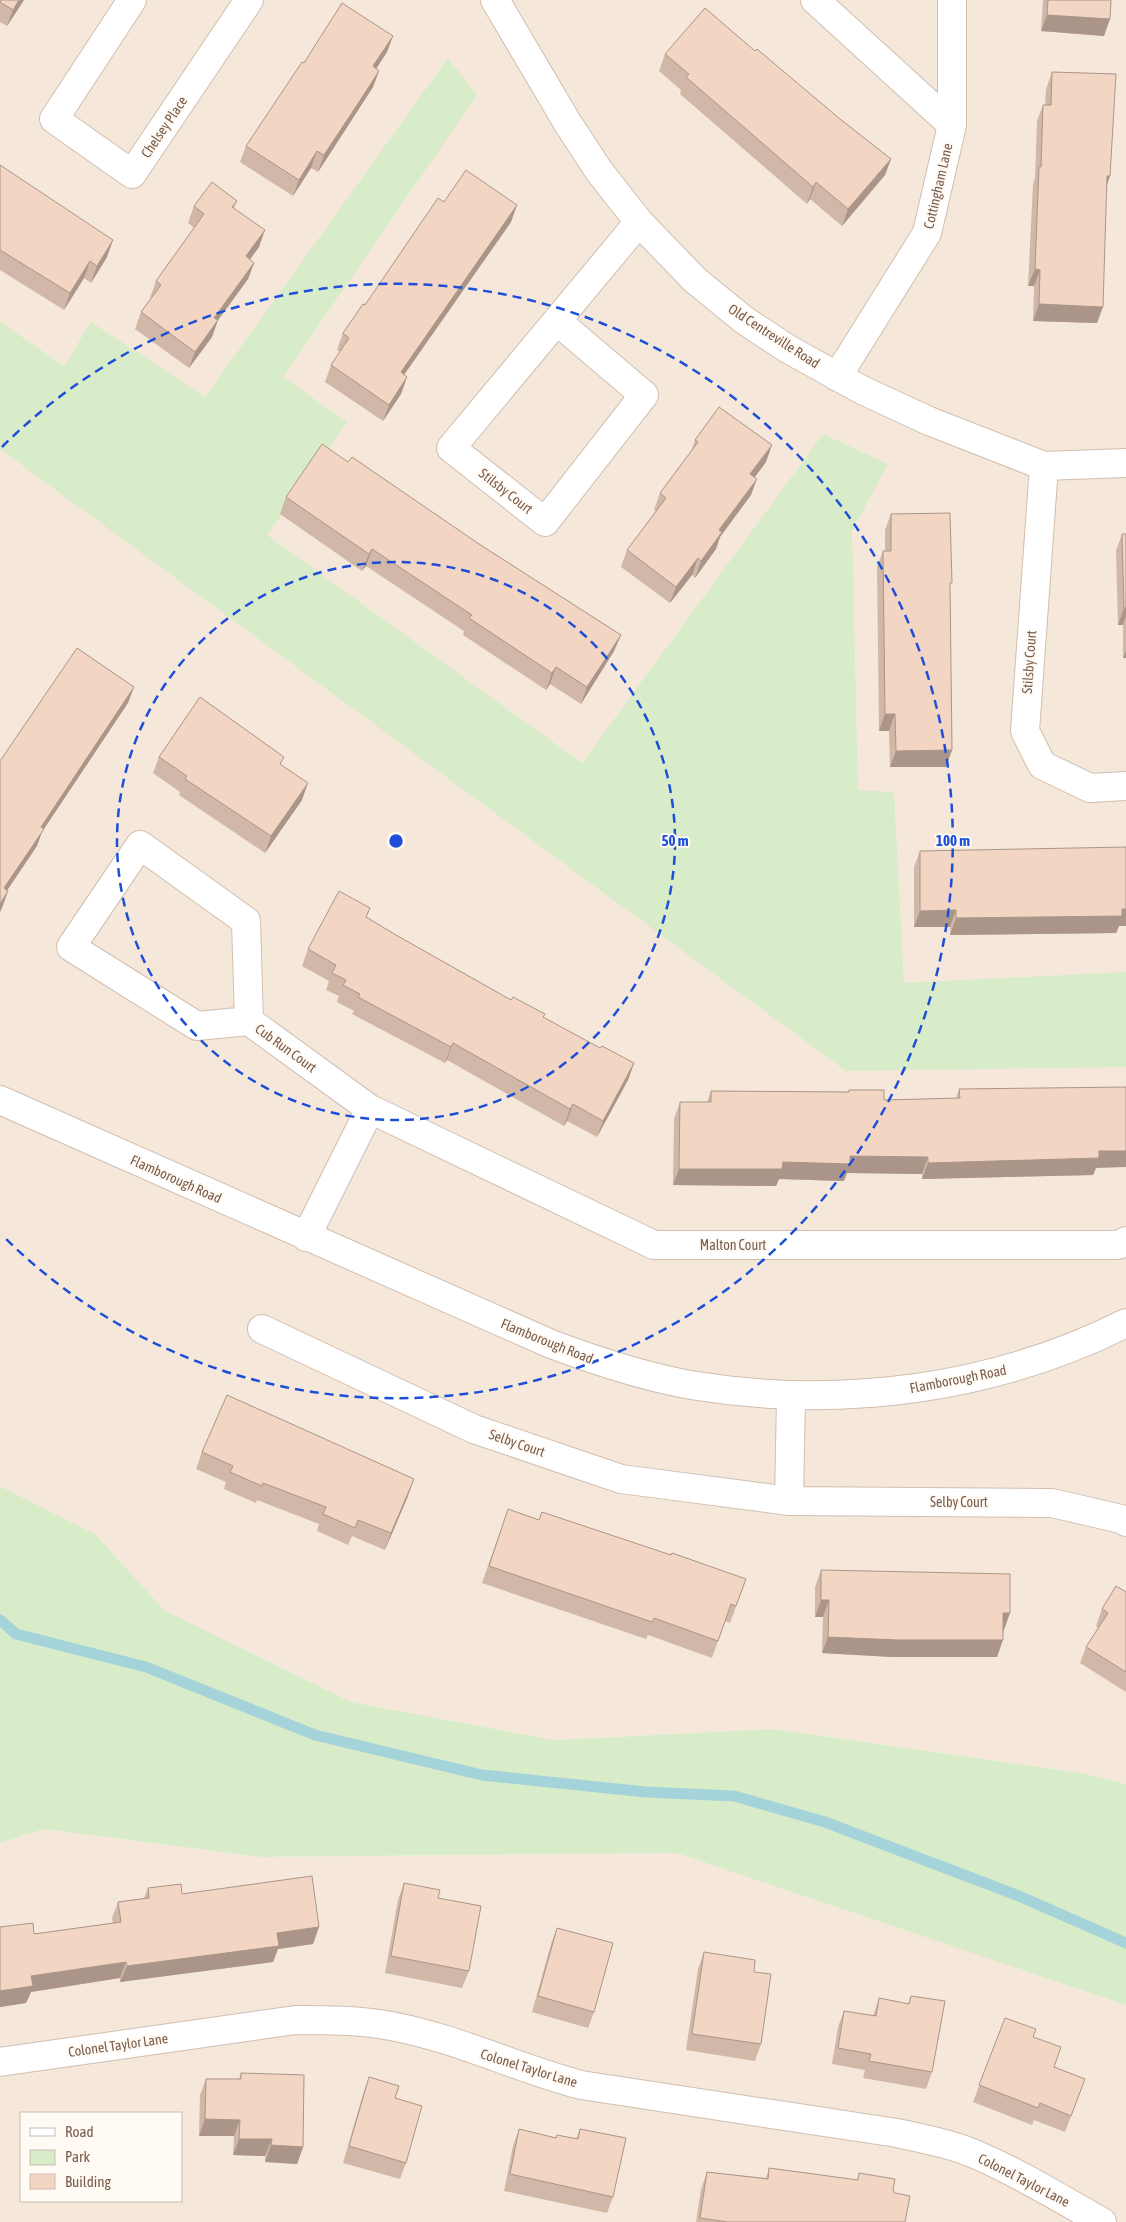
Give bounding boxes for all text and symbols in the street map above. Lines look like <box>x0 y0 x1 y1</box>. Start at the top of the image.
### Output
street label: Chelsey Place <box>138 93 190 161</box>
street label: Cottingham Lane <box>920 142 956 230</box>
street label: Old Centreville Road <box>725 301 823 371</box>
street label: Stilsby Court <box>476 465 536 517</box>
street label: Stilsby Court <box>1019 630 1039 694</box>
centre of rings <box>387 832 405 850</box>
text: 50 m <box>662 832 689 849</box>
text: 100 m <box>936 832 970 849</box>
street label: Cub Run Court <box>252 1020 320 1076</box>
street label: Flamborough Road <box>128 1152 224 1206</box>
street label: Malton Court <box>700 1237 766 1253</box>
street label: Flamborough Road <box>499 1315 595 1367</box>
street label: Flamborough Road <box>908 1362 1008 1396</box>
street label: Selby Court <box>487 1426 547 1460</box>
street label: Selby Court <box>930 1494 988 1510</box>
street label: Colonel Taylor Lane <box>67 2030 169 2060</box>
street label: Colonel Taylor Lane <box>479 2046 579 2090</box>
legend <box>20 2112 182 2202</box>
text: Road <box>65 2123 94 2140</box>
text: Park <box>65 2148 90 2165</box>
street label: Colonel Taylor Lane <box>976 2150 1072 2210</box>
text: Building <box>65 2173 111 2190</box>

